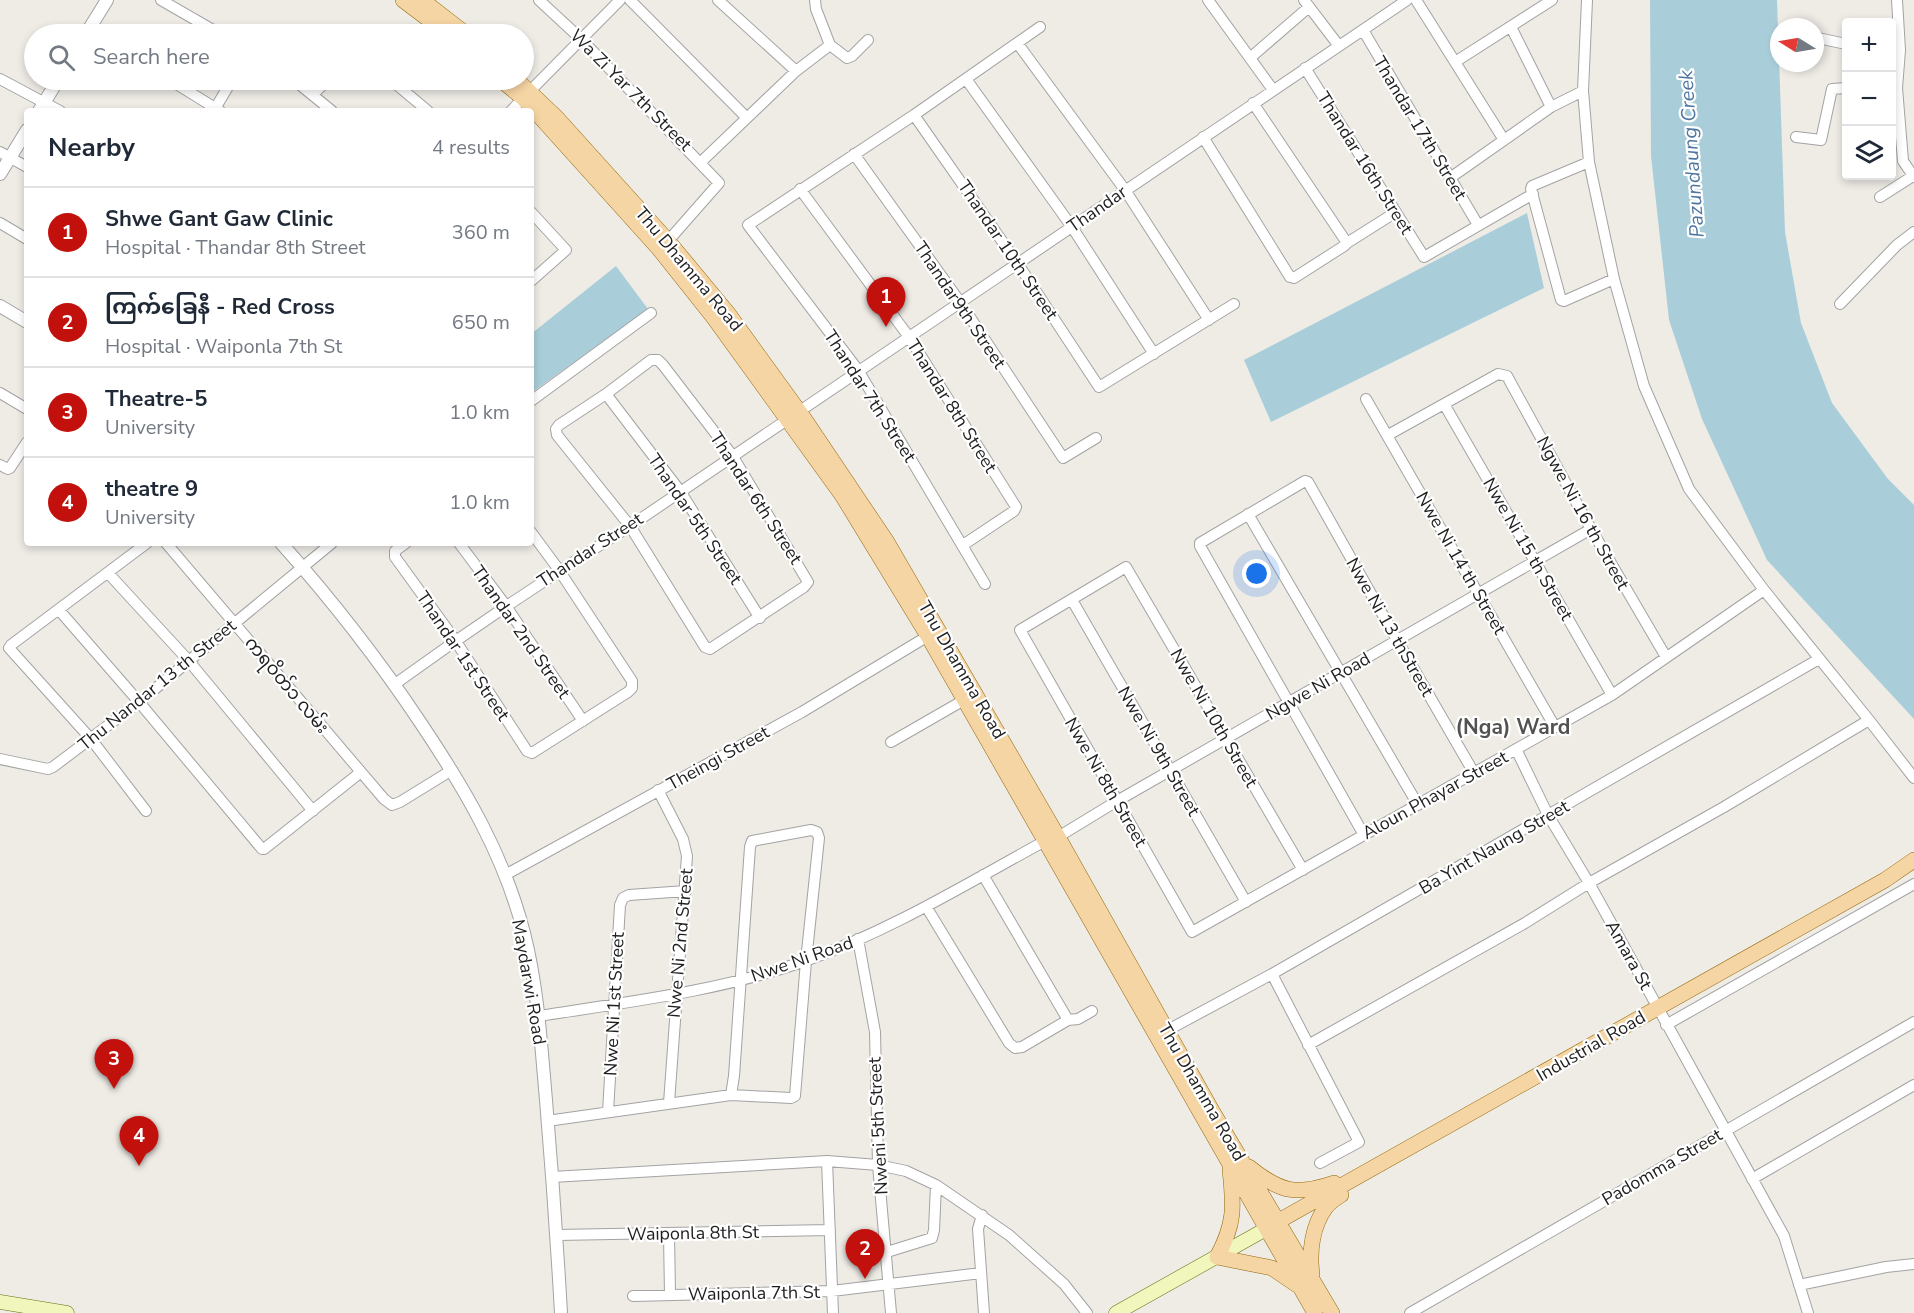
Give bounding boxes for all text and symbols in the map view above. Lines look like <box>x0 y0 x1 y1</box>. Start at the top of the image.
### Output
north arrow <box>1770 18 1824 72</box>
map controls <box>1842 18 1896 180</box>
button: + <box>1842 18 1896 72</box>
search box <box>24 24 534 90</box>
street label: Wa Zi Yar 7th Street <box>565 24 698 157</box>
icon: search <box>45 41 78 74</box>
text: Search here <box>93 42 210 72</box>
street label: Thandar 17th Street <box>1368 52 1473 205</box>
water label: Pazundaung Creek <box>1672 68 1711 239</box>
button: − <box>1842 72 1896 126</box>
street label: Thandar 16th Street <box>1311 87 1419 239</box>
button: layers <box>1842 126 1896 180</box>
text: Nearby <box>48 130 135 165</box>
text: 4 results <box>432 134 510 161</box>
street label: Thandar 10th Street <box>952 175 1064 325</box>
street label: Thandar <box>1063 180 1132 238</box>
street label: Thu Dhamma Road <box>630 202 748 336</box>
text: Shwe Gant Gaw Clinic <box>105 204 333 234</box>
text: 1 <box>62 219 74 246</box>
text: 360 m <box>452 219 510 246</box>
text: Hospital · Thandar 8th Street <box>105 234 366 261</box>
street label: Thandar9th Street <box>909 237 1012 374</box>
pin: 1 <box>866 278 906 327</box>
text: ကြက်ခြေနီ - Red Cross <box>105 292 335 322</box>
text: 2 <box>62 309 74 336</box>
text: 650 m <box>452 309 510 336</box>
street label: Thandar 7th Street <box>818 325 922 467</box>
text: Hospital · Waiponla 7th St <box>105 333 342 360</box>
street label: Thandar 8th Street <box>901 335 1003 478</box>
text: Theatre-5 <box>105 384 207 414</box>
text: 3 <box>62 399 74 426</box>
text: 1.0 km <box>449 399 510 426</box>
text: University <box>105 414 195 441</box>
street label: Thandar 6th Street <box>704 427 808 569</box>
street label: Ngwe Ni 16 th Street <box>1531 432 1635 595</box>
street label: Thandar 5th Street <box>642 449 748 590</box>
street label: Nwe Ni 15 th Street <box>1477 473 1579 625</box>
text: theatre 9 <box>105 474 198 504</box>
street label: Nwe Ni 14 th Street <box>1410 487 1512 639</box>
text: 4 <box>62 489 74 516</box>
text: 1.0 km <box>449 489 510 516</box>
text: University <box>105 504 195 531</box>
street label: Thandar Street <box>533 507 648 593</box>
street label: Nwe Ni 13 thStreet <box>1340 553 1440 701</box>
your location <box>1242 559 1271 588</box>
street label: Thandar 2nd Street <box>466 561 576 704</box>
street label: Thandar 1st Street <box>411 587 516 726</box>
street label: Thu Dhamma Road <box>913 597 1011 743</box>
street label: Thu Nandar 13 th Street <box>73 613 241 756</box>
street label: ကရဝိတ်၁ လမ်း <box>237 630 336 740</box>
street label: Nwe Ni 10th Street <box>1164 644 1264 792</box>
street label: Ngwe Ni Road <box>1261 646 1375 726</box>
street label: Nwe Ni 9th Street <box>1112 682 1206 821</box>
street label: Nwe Ni 8th Street <box>1059 713 1153 852</box>
district label: (Nga) Ward <box>1456 713 1570 741</box>
street label: Theingi Street <box>663 720 774 796</box>
street label: Aloun Phayar Street <box>1358 745 1513 845</box>
street label: Ba Yint Naung Street <box>1414 794 1574 900</box>
street label: Nwe Ni 2nd Street <box>662 867 699 1019</box>
street label: Amara St <box>1600 916 1658 995</box>
street label: Maydarwi Road <box>506 917 552 1047</box>
street label: Nwe Ni Road <box>748 930 856 988</box>
street label: Nwe Ni 1st Street <box>598 931 630 1077</box>
street label: Industrial Road <box>1532 1005 1650 1087</box>
street label: Thu Dhamma Road <box>1153 1019 1251 1165</box>
pin: 3 <box>94 1040 134 1089</box>
street label: Nweni 5th Street <box>862 1056 894 1196</box>
pin: 4 <box>120 1116 158 1166</box>
street label: Padomma Street <box>1597 1122 1727 1211</box>
street label: Waiponla 8th St <box>627 1220 760 1246</box>
pin: 2 <box>846 1230 884 1279</box>
street label: Waiponla 7th St <box>688 1280 821 1306</box>

